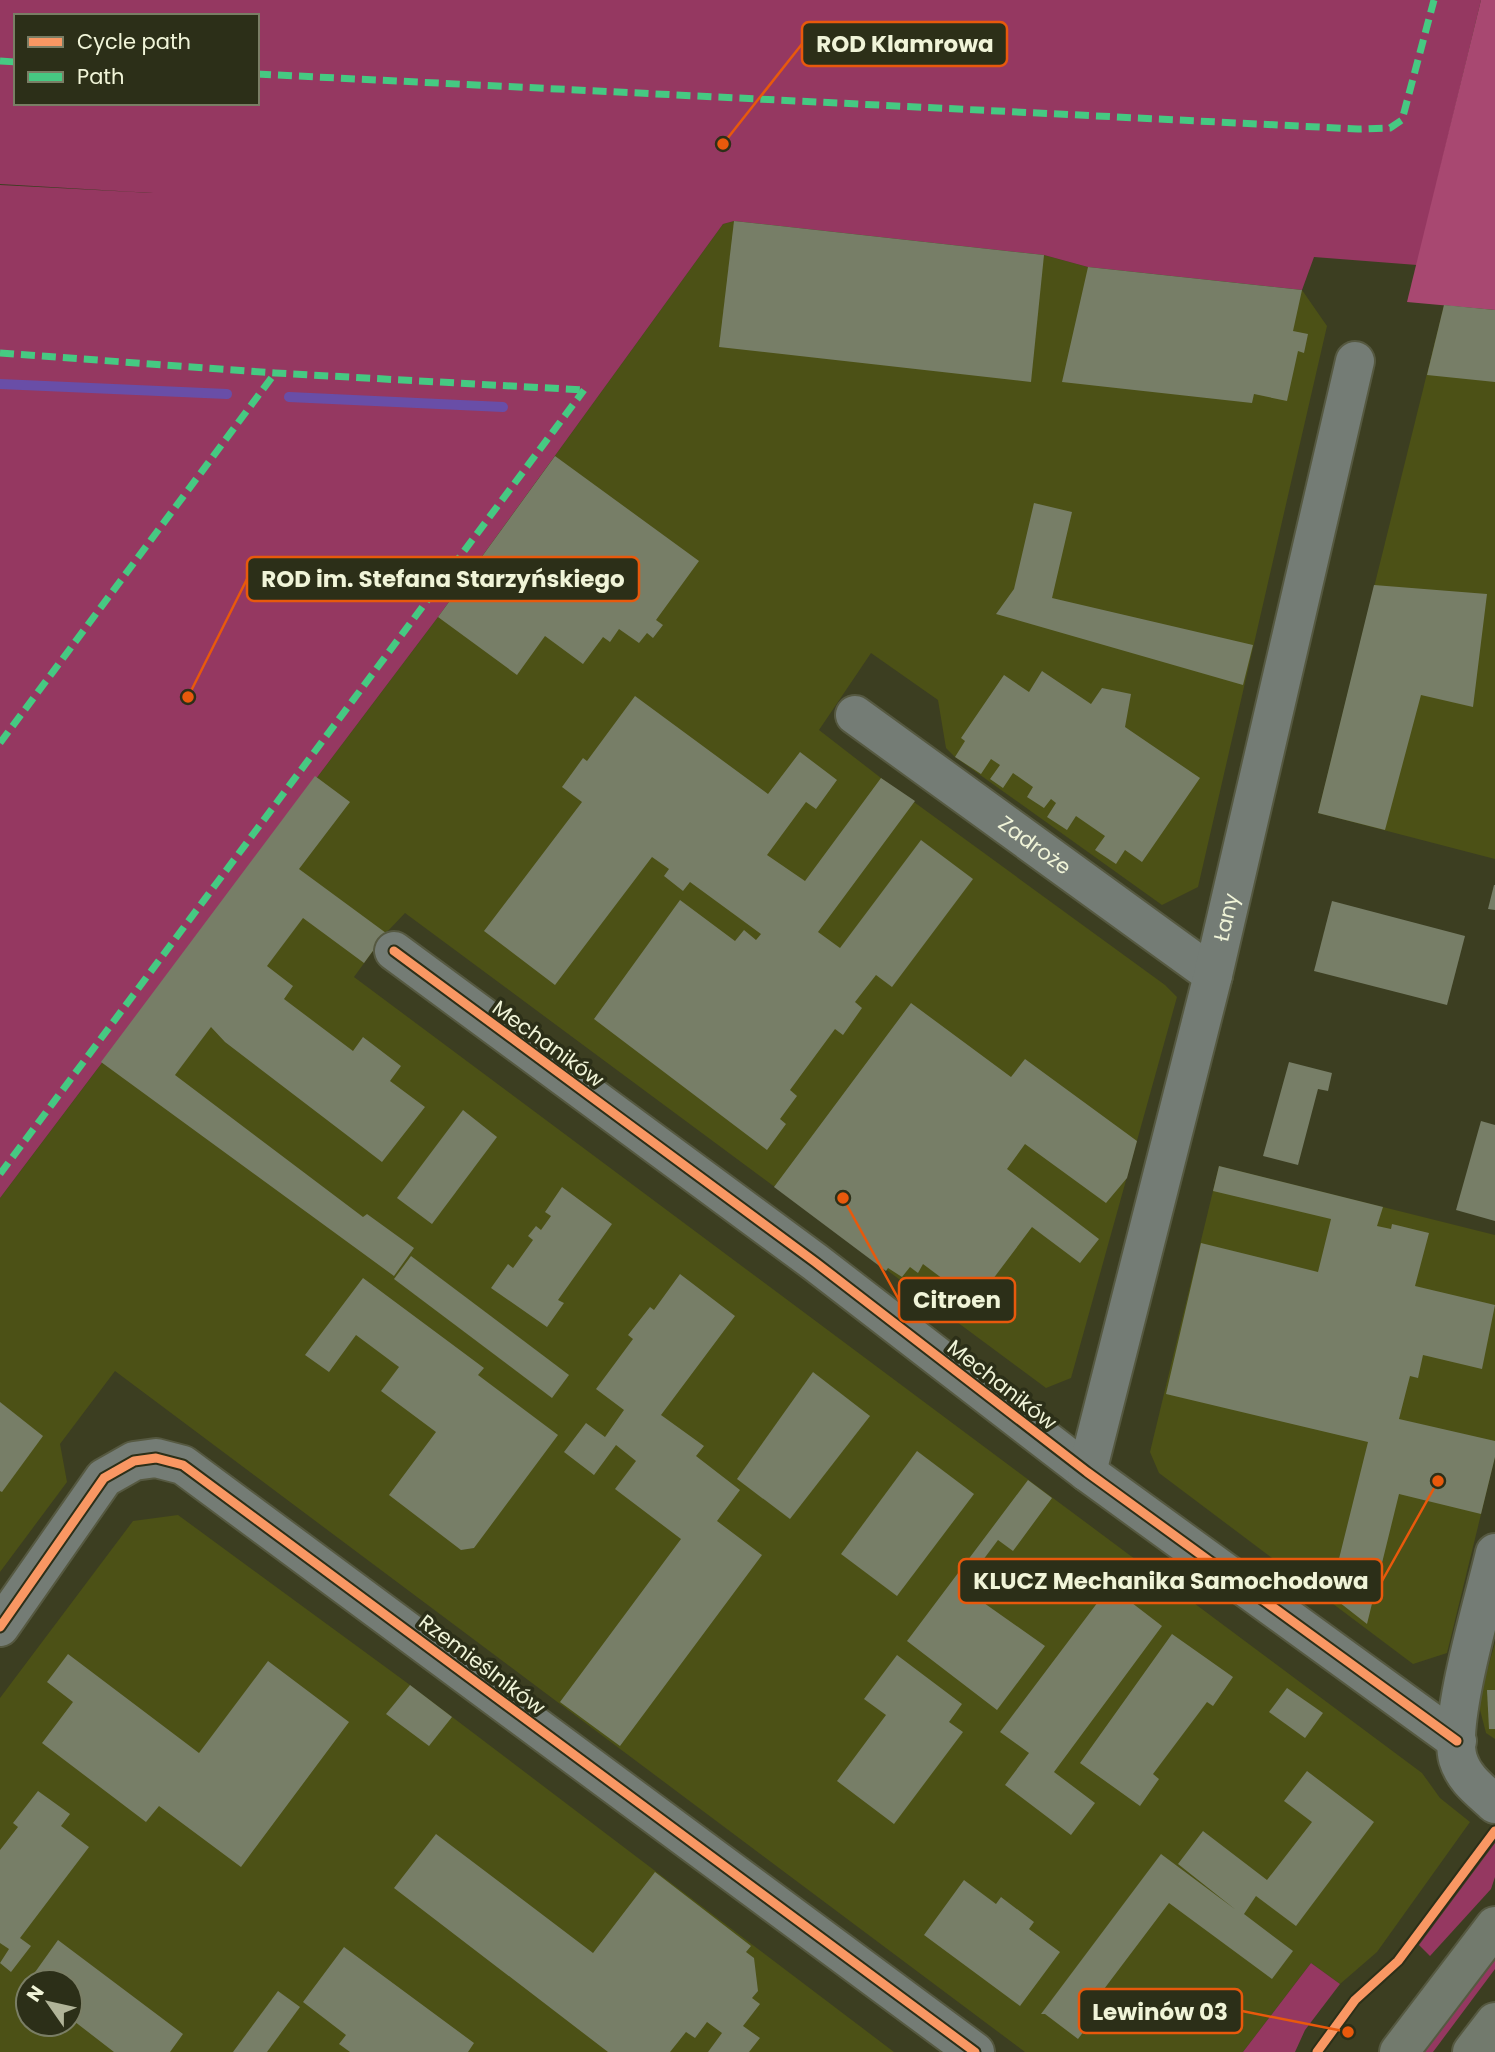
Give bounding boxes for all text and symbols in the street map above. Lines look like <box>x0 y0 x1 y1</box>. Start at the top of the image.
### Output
legend <box>14 14 259 105</box>
callout: ROD Klamrowa <box>802 22 1007 66</box>
text: Cycle path <box>77 27 191 56</box>
text: ROD Klamrowa <box>816 28 994 60</box>
text: Path <box>77 62 124 91</box>
callout: ROD im. Stefana Starzyńskiego <box>247 557 639 601</box>
text: ROD im. Stefana Starzyńskiego <box>261 563 625 595</box>
street label: Zadroże <box>993 809 1077 881</box>
street label: Łany <box>1206 890 1246 944</box>
street label: Mechaników <box>487 993 610 1094</box>
callout: Citroen <box>899 1278 1015 1322</box>
text: Citroen <box>913 1284 1001 1316</box>
street label: Mechaników <box>942 1333 1063 1437</box>
callout: KLUCZ Mechanika Samochodowa <box>959 1559 1382 1603</box>
text: KLUCZ Mechanika Samochodowa <box>973 1565 1369 1597</box>
street label: Rzemieślników <box>413 1607 551 1722</box>
north arrow <box>14 1968 84 2038</box>
text: N <box>20 1980 51 2007</box>
callout: Lewinów 03 <box>1079 1989 1242 2033</box>
text: Lewinów 03 <box>1092 1996 1228 2028</box>

